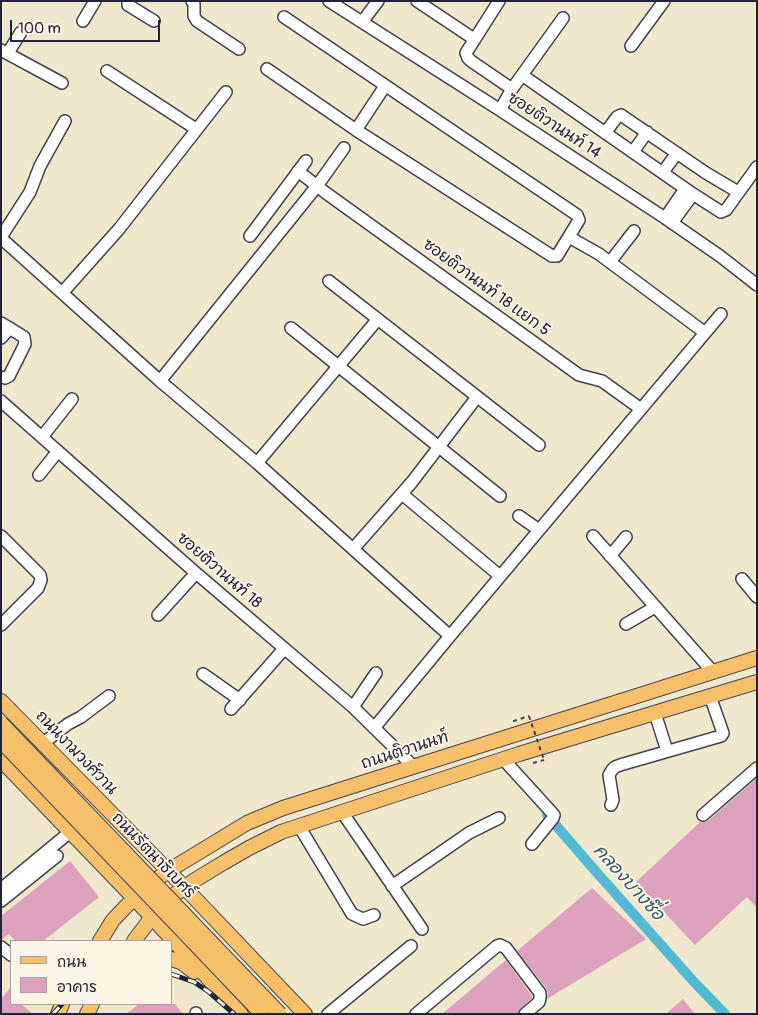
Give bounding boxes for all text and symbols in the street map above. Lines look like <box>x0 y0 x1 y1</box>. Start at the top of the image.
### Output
scale bar <box>12 10 162 42</box>
text: 100 m <box>18 19 61 38</box>
street label: ซอยติวานนท์ 14 <box>504 89 604 163</box>
street label: ซอยติวานนท์ 18 แยก 5 <box>419 235 553 341</box>
street label: ซอยติวานนท์ 18 <box>173 529 265 613</box>
street label: ถนนงามวงศ์วาน <box>31 707 121 799</box>
street label: ถนนติวานนท์ <box>359 728 451 774</box>
street label: ถนนรัตนาธิเบศร์ <box>107 809 199 903</box>
water label: คลองบางซื่อ <box>588 840 668 926</box>
legend <box>10 940 172 1005</box>
text: ถนน <box>57 953 86 972</box>
text: อาคาร <box>57 978 97 997</box>

